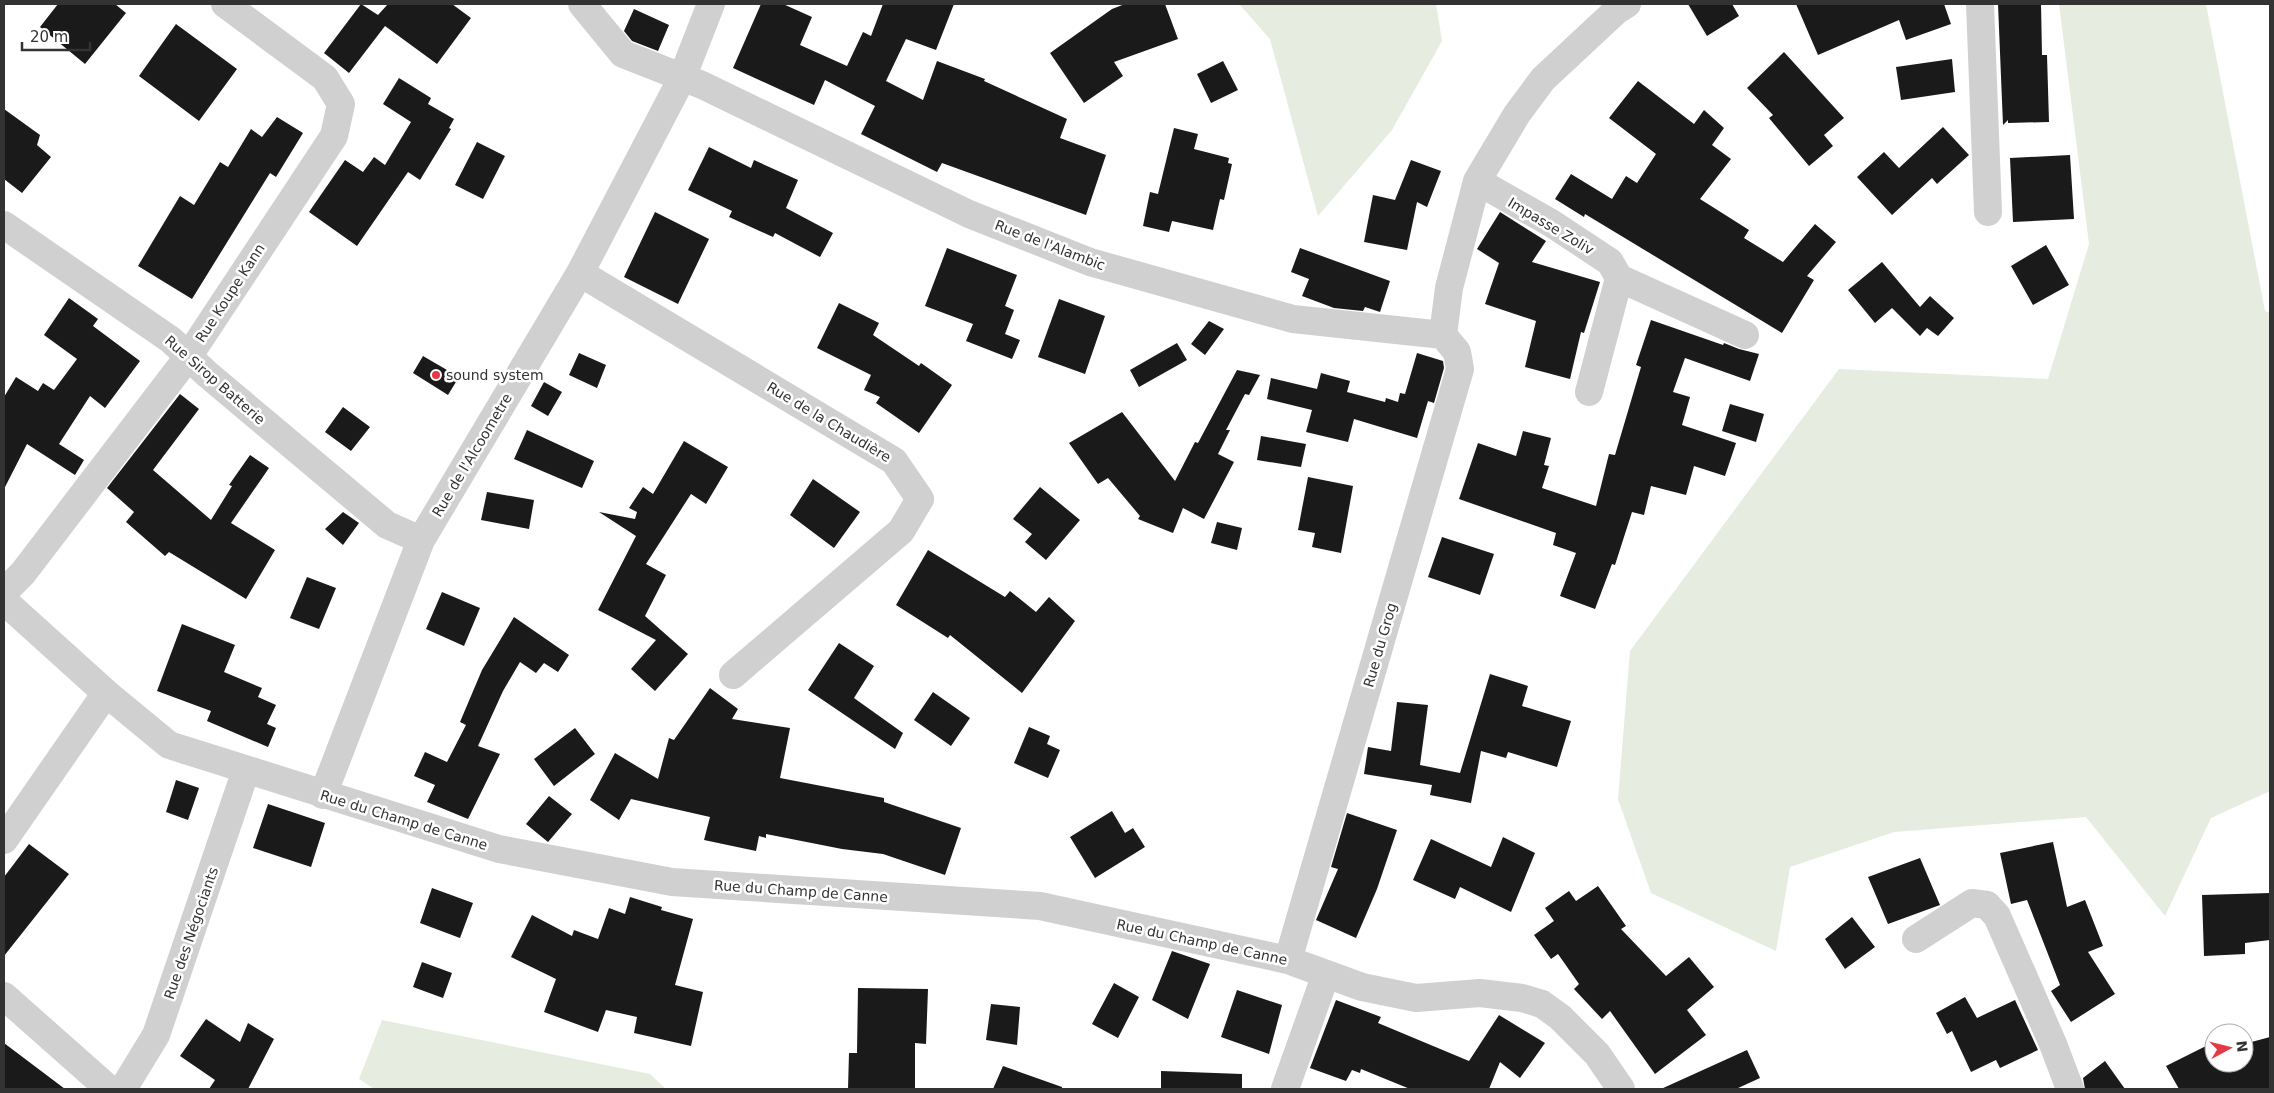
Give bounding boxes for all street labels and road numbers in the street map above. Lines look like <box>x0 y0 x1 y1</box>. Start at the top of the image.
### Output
street label: Impasse Zoliv <box>1505 194 1597 258</box>
street label: Rue de l'Alambic <box>993 217 1107 273</box>
street label: Rue Koupe Kann <box>192 241 268 345</box>
street label: Rue Sirop Batterie <box>162 332 268 428</box>
street label: Rue de la Chaudière <box>764 379 894 465</box>
street label: Rue de l'Alcoometre <box>429 391 515 519</box>
street label: Rue du Grog <box>1360 601 1400 689</box>
street label: Rue du Champ de Canne <box>318 787 490 853</box>
street label: Rue des Négociants <box>161 865 221 1001</box>
street label: Rue du Champ de Canne <box>714 877 888 905</box>
street label: Rue du Champ de Canne <box>1115 916 1289 968</box>

